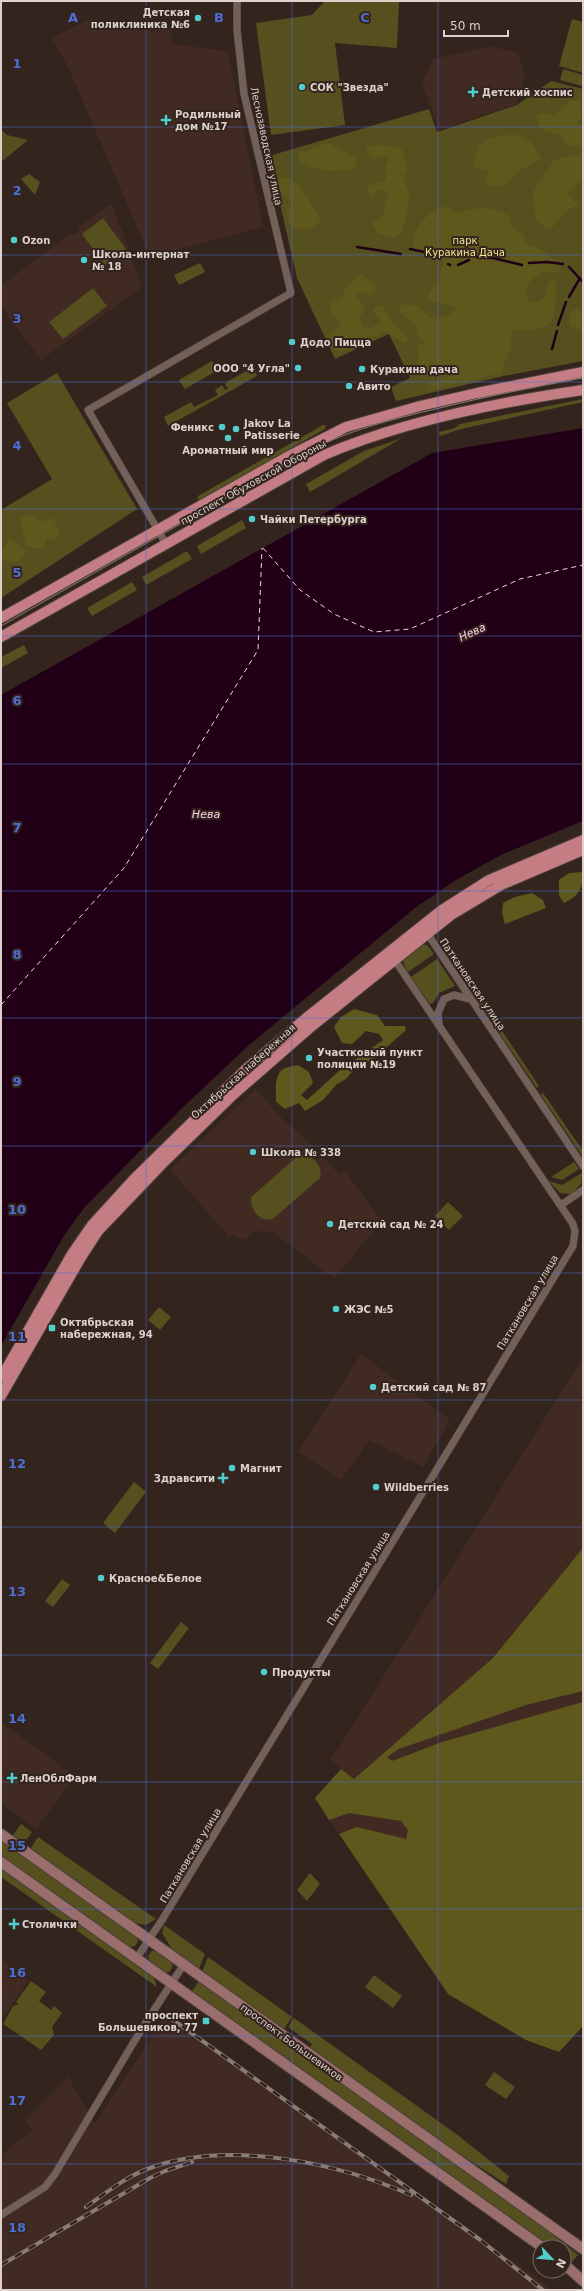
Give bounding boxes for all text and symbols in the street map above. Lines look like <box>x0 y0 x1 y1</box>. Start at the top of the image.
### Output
place label: Детская поликлиника №6 <box>91 7 190 30</box>
text: A <box>68 10 78 25</box>
text: B <box>214 10 224 25</box>
text: C <box>360 10 370 25</box>
scale bar <box>444 12 508 38</box>
marker: Детская поликлиника №6 <box>193 13 203 23</box>
text: 50 m <box>450 19 481 33</box>
text: 1 <box>12 56 22 71</box>
marker: СОК "Звезда" <box>297 82 307 92</box>
place label: СОК "Звезда" <box>310 82 389 93</box>
street label: Леснозаводская улица <box>249 86 284 206</box>
marker: Детский хоспис <box>467 86 479 98</box>
place label: Детский хоспис <box>482 87 573 98</box>
place label: Родильный дом №17 <box>175 109 241 132</box>
marker: Родильный дом №17 <box>160 114 172 126</box>
text: 2 <box>12 183 22 198</box>
marker: Ozon <box>9 235 19 245</box>
place label: Ozon <box>22 235 50 246</box>
park label: парк Куракина Дача <box>425 235 505 258</box>
place label: Школа-интернат № 18 <box>92 249 190 272</box>
marker: Школа-интернат № 18 <box>79 255 89 265</box>
text: 3 <box>12 311 22 326</box>
marker: Додо Пицца <box>287 337 297 347</box>
place label: Додо Пицца <box>300 337 371 348</box>
place label: ООО "4 Угла" <box>213 363 290 374</box>
marker: ООО "4 Угла" <box>293 363 303 373</box>
marker: Куракина дача <box>357 364 367 374</box>
place label: Куракина дача <box>370 364 458 375</box>
marker: Авито <box>344 381 354 391</box>
place label: Авито <box>357 381 391 392</box>
place label: Jakov La Patisserie <box>243 418 300 441</box>
place label: Феникс <box>171 422 214 433</box>
marker: Феникс <box>217 422 227 432</box>
marker: Jakov La Patisserie <box>231 424 241 434</box>
marker: Ароматный мир <box>223 433 233 443</box>
text: 4 <box>12 438 22 453</box>
street label: проспект Обуховской Обороны <box>179 438 328 527</box>
place label: Ароматный мир <box>182 445 274 456</box>
marker: Чайки Петербурга <box>247 514 257 524</box>
place label: Чайки Петербурга <box>260 514 367 525</box>
text: 5 <box>12 565 22 580</box>
water label: Нева <box>457 620 488 644</box>
text: 6 <box>12 693 22 708</box>
water label: Нева <box>192 808 220 821</box>
text: 7 <box>12 820 22 835</box>
street label: Паткановская улица <box>438 936 508 1032</box>
text: 8 <box>12 947 22 962</box>
street label: Октябрьская набережная <box>189 1022 298 1121</box>
place label: Участковый пункт полиции №19 <box>317 1047 423 1070</box>
marker: Участковый пункт полиции №19 <box>304 1053 314 1063</box>
text: 9 <box>12 1074 22 1089</box>
marker: Школа № 338 <box>248 1147 258 1157</box>
place label: Школа № 338 <box>261 1147 341 1158</box>
text: 10 <box>8 1202 26 1217</box>
marker: Детский сад № 24 <box>325 1219 335 1229</box>
place label: Детский сад № 24 <box>338 1219 443 1230</box>
street label: Паткановская улица <box>495 1253 560 1352</box>
marker: ЖЭС №5 <box>331 1304 341 1314</box>
place label: ЖЭС №5 <box>344 1304 393 1315</box>
place label: Октябрьская набережная, 94 <box>60 1317 153 1340</box>
marker: Октябрьская набережная, 94 <box>47 1323 57 1333</box>
text: 11 <box>8 1329 26 1344</box>
marker: Детский сад № 87 <box>368 1382 378 1392</box>
place label: Детский сад № 87 <box>381 1382 486 1393</box>
text: 12 <box>8 1456 26 1471</box>
marker: Магнит <box>227 1463 237 1473</box>
place label: Магнит <box>240 1463 282 1474</box>
place label: Здравсити <box>154 1473 215 1484</box>
marker: Здравсити <box>218 1473 228 1483</box>
marker: Wildberries <box>371 1482 381 1492</box>
place label: Wildberries <box>384 1482 449 1493</box>
street label: Паткановская улица <box>325 1529 392 1627</box>
marker: Красное&Белое <box>96 1573 106 1583</box>
place label: Красное&Белое <box>109 1573 202 1584</box>
text: 13 <box>8 1584 26 1599</box>
marker: Продукты <box>259 1667 269 1677</box>
place label: Продукты <box>272 1667 331 1678</box>
text: 14 <box>8 1711 26 1726</box>
marker: ЛенОблФарм <box>7 1773 17 1783</box>
place label: ЛенОблФарм <box>20 1773 97 1784</box>
street label: Паткановская улица <box>158 1806 223 1905</box>
text: 15 <box>8 1838 26 1853</box>
marker: Столички <box>9 1919 19 1929</box>
place label: Столички <box>22 1919 77 1930</box>
text: 16 <box>8 1965 26 1980</box>
street label: проспект Большевиков <box>239 2002 345 2083</box>
place label: проспект Большевиков, 77 <box>98 2010 198 2033</box>
marker: проспект Большевиков, 77 <box>201 2016 211 2026</box>
text: 17 <box>8 2093 26 2108</box>
text: 18 <box>8 2220 26 2235</box>
north arrow <box>532 2239 572 2279</box>
text: N <box>553 2256 568 2270</box>

